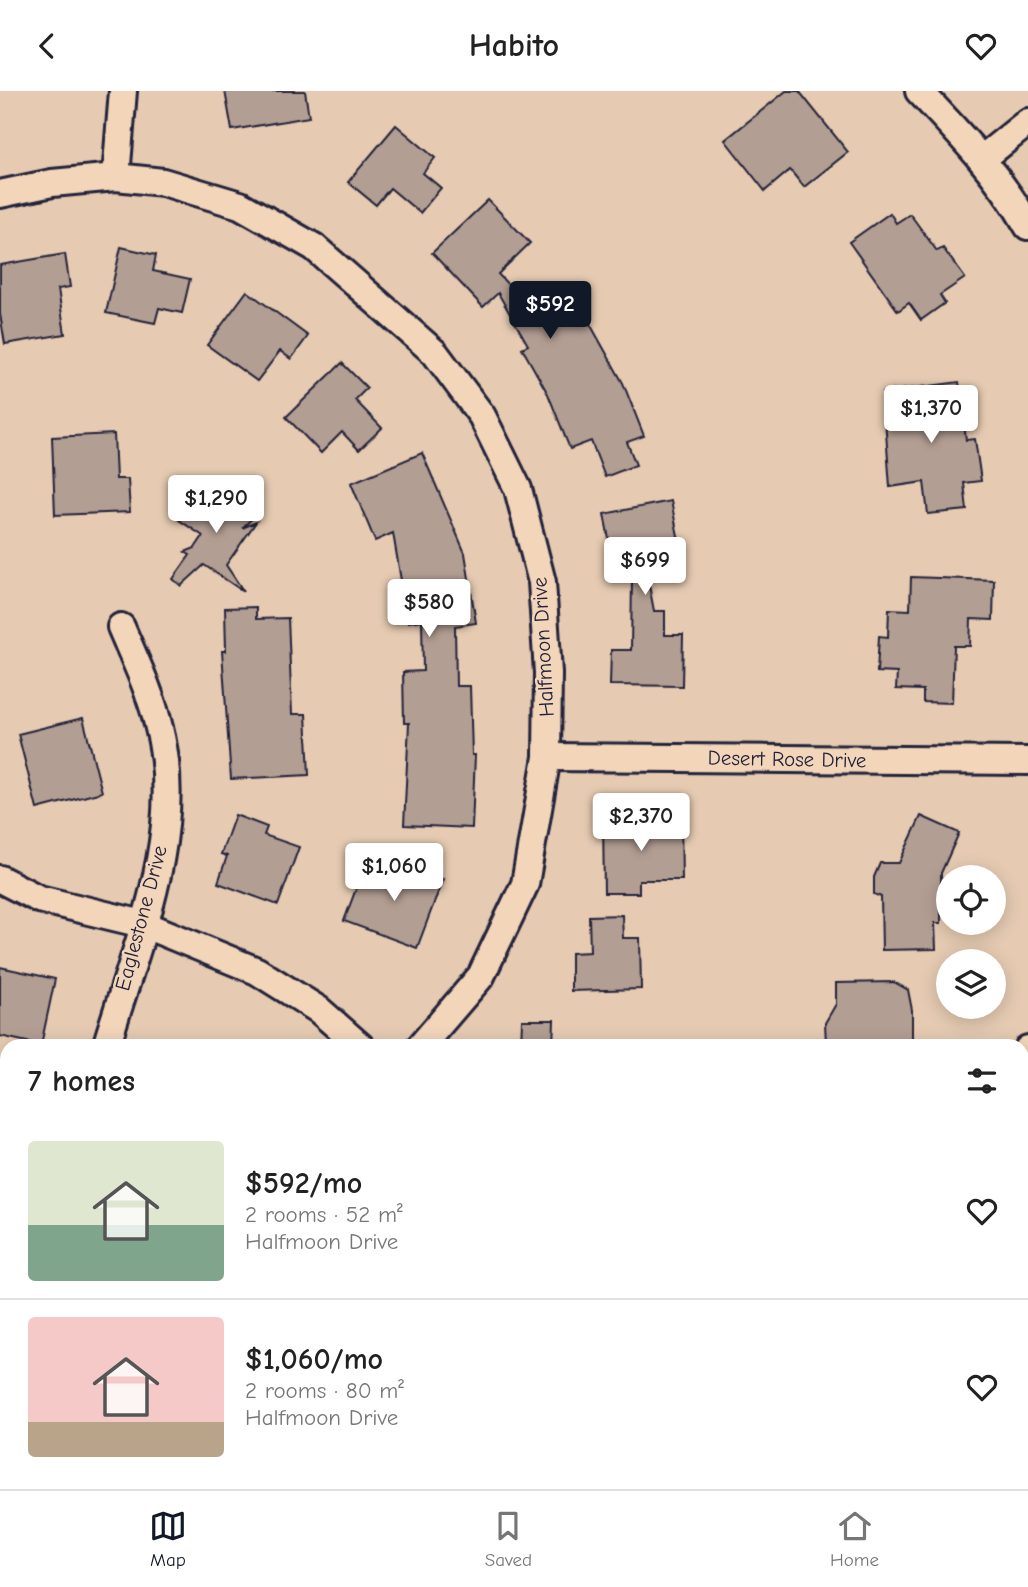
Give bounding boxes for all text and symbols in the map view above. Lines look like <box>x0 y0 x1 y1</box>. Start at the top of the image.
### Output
icon: back <box>28 27 66 65</box>
text: Habito <box>469 27 559 64</box>
icon: heart <box>962 27 1000 65</box>
pin: $592 <box>509 281 591 341</box>
text: $592 <box>525 290 575 317</box>
pin: $1,370 <box>874 385 988 445</box>
text: $1,370 <box>900 394 962 421</box>
pin: $1,290 <box>159 475 273 535</box>
text: $1,290 <box>184 484 248 511</box>
pin: $699 <box>604 538 686 597</box>
text: $699 <box>620 546 670 573</box>
street label: Halfmoon Drive <box>527 577 559 717</box>
pin: $580 <box>388 580 470 639</box>
text: $580 <box>404 588 455 615</box>
street label: Desert Rose Drive <box>707 746 867 772</box>
pin: $2,370 <box>584 793 698 853</box>
text: $2,370 <box>609 802 673 829</box>
street label: Eaglestone Drive <box>110 843 172 993</box>
pin: $1,060 <box>337 843 451 903</box>
text: $1,060 <box>361 852 427 879</box>
map controls <box>936 865 1006 1019</box>
button: locate <box>936 865 1006 935</box>
button: layers <box>936 949 1006 1019</box>
icon: filters <box>963 1062 1001 1100</box>
text: 7 homes <box>28 1064 135 1099</box>
text: $592/mo <box>245 1166 362 1201</box>
icon: home <box>84 1169 168 1253</box>
icon: heart <box>963 1192 1001 1230</box>
text: 2 rooms · 52 m² <box>245 1201 403 1228</box>
text: Halfmoon Drive <box>245 1228 398 1255</box>
text: $1,060/mo <box>245 1342 383 1377</box>
icon: home <box>84 1345 168 1429</box>
icon: heart <box>963 1368 1001 1406</box>
text: 2 rooms · 80 m² <box>245 1377 404 1404</box>
text: Halfmoon Drive <box>245 1404 398 1431</box>
tab: Map <box>149 1507 187 1571</box>
tab: Saved <box>485 1507 532 1571</box>
tab: Home <box>830 1507 879 1571</box>

